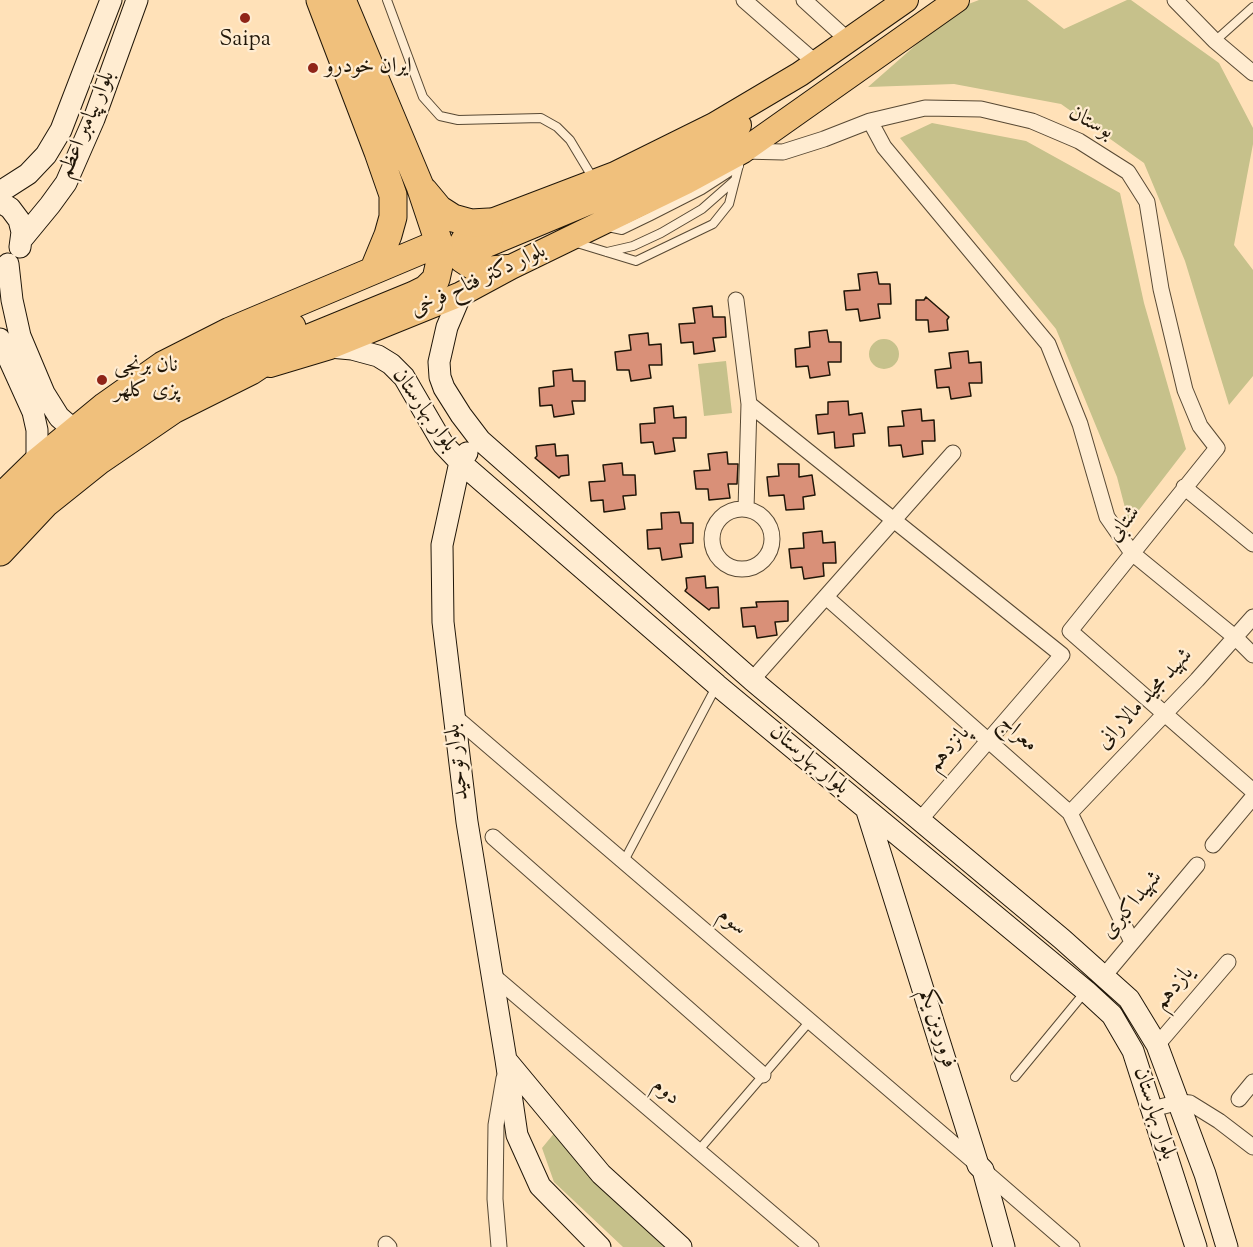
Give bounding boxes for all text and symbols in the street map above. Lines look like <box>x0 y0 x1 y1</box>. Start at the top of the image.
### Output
marker: Saipa <box>238 11 252 25</box>
place label: Saipa <box>219 28 271 54</box>
place label: ایران خودرو <box>325 55 412 81</box>
marker: ایران خودرو <box>306 61 320 75</box>
street label: بلوار پیامبر اعظم <box>53 67 123 183</box>
street label: بوستان <box>1063 101 1117 147</box>
street label: بلوار دکتر فتاح فرخی <box>407 239 551 325</box>
place label: نان برنجی پزی کلهر <box>114 354 179 406</box>
street label: بلوار بهارستان <box>385 364 461 458</box>
marker: نان برنجی پزی کلهر <box>95 373 109 387</box>
street label: شتابی <box>1102 502 1148 548</box>
street label: شهید مجید مالارانی <box>1092 644 1200 756</box>
street label: معراج <box>992 711 1042 759</box>
street label: بلوار بهارستان <box>763 720 853 802</box>
street label: بلوار توحید <box>441 722 477 802</box>
street label: پانزدهم <box>923 722 977 778</box>
street label: شهیداکبری <box>1097 866 1169 946</box>
street label: سوم <box>711 903 751 943</box>
street label: یازدهم <box>1149 962 1201 1016</box>
street label: فروردین یکم <box>912 986 960 1072</box>
street label: بلوار بهارستان <box>1126 1064 1180 1164</box>
street label: دوم <box>646 1074 684 1112</box>

